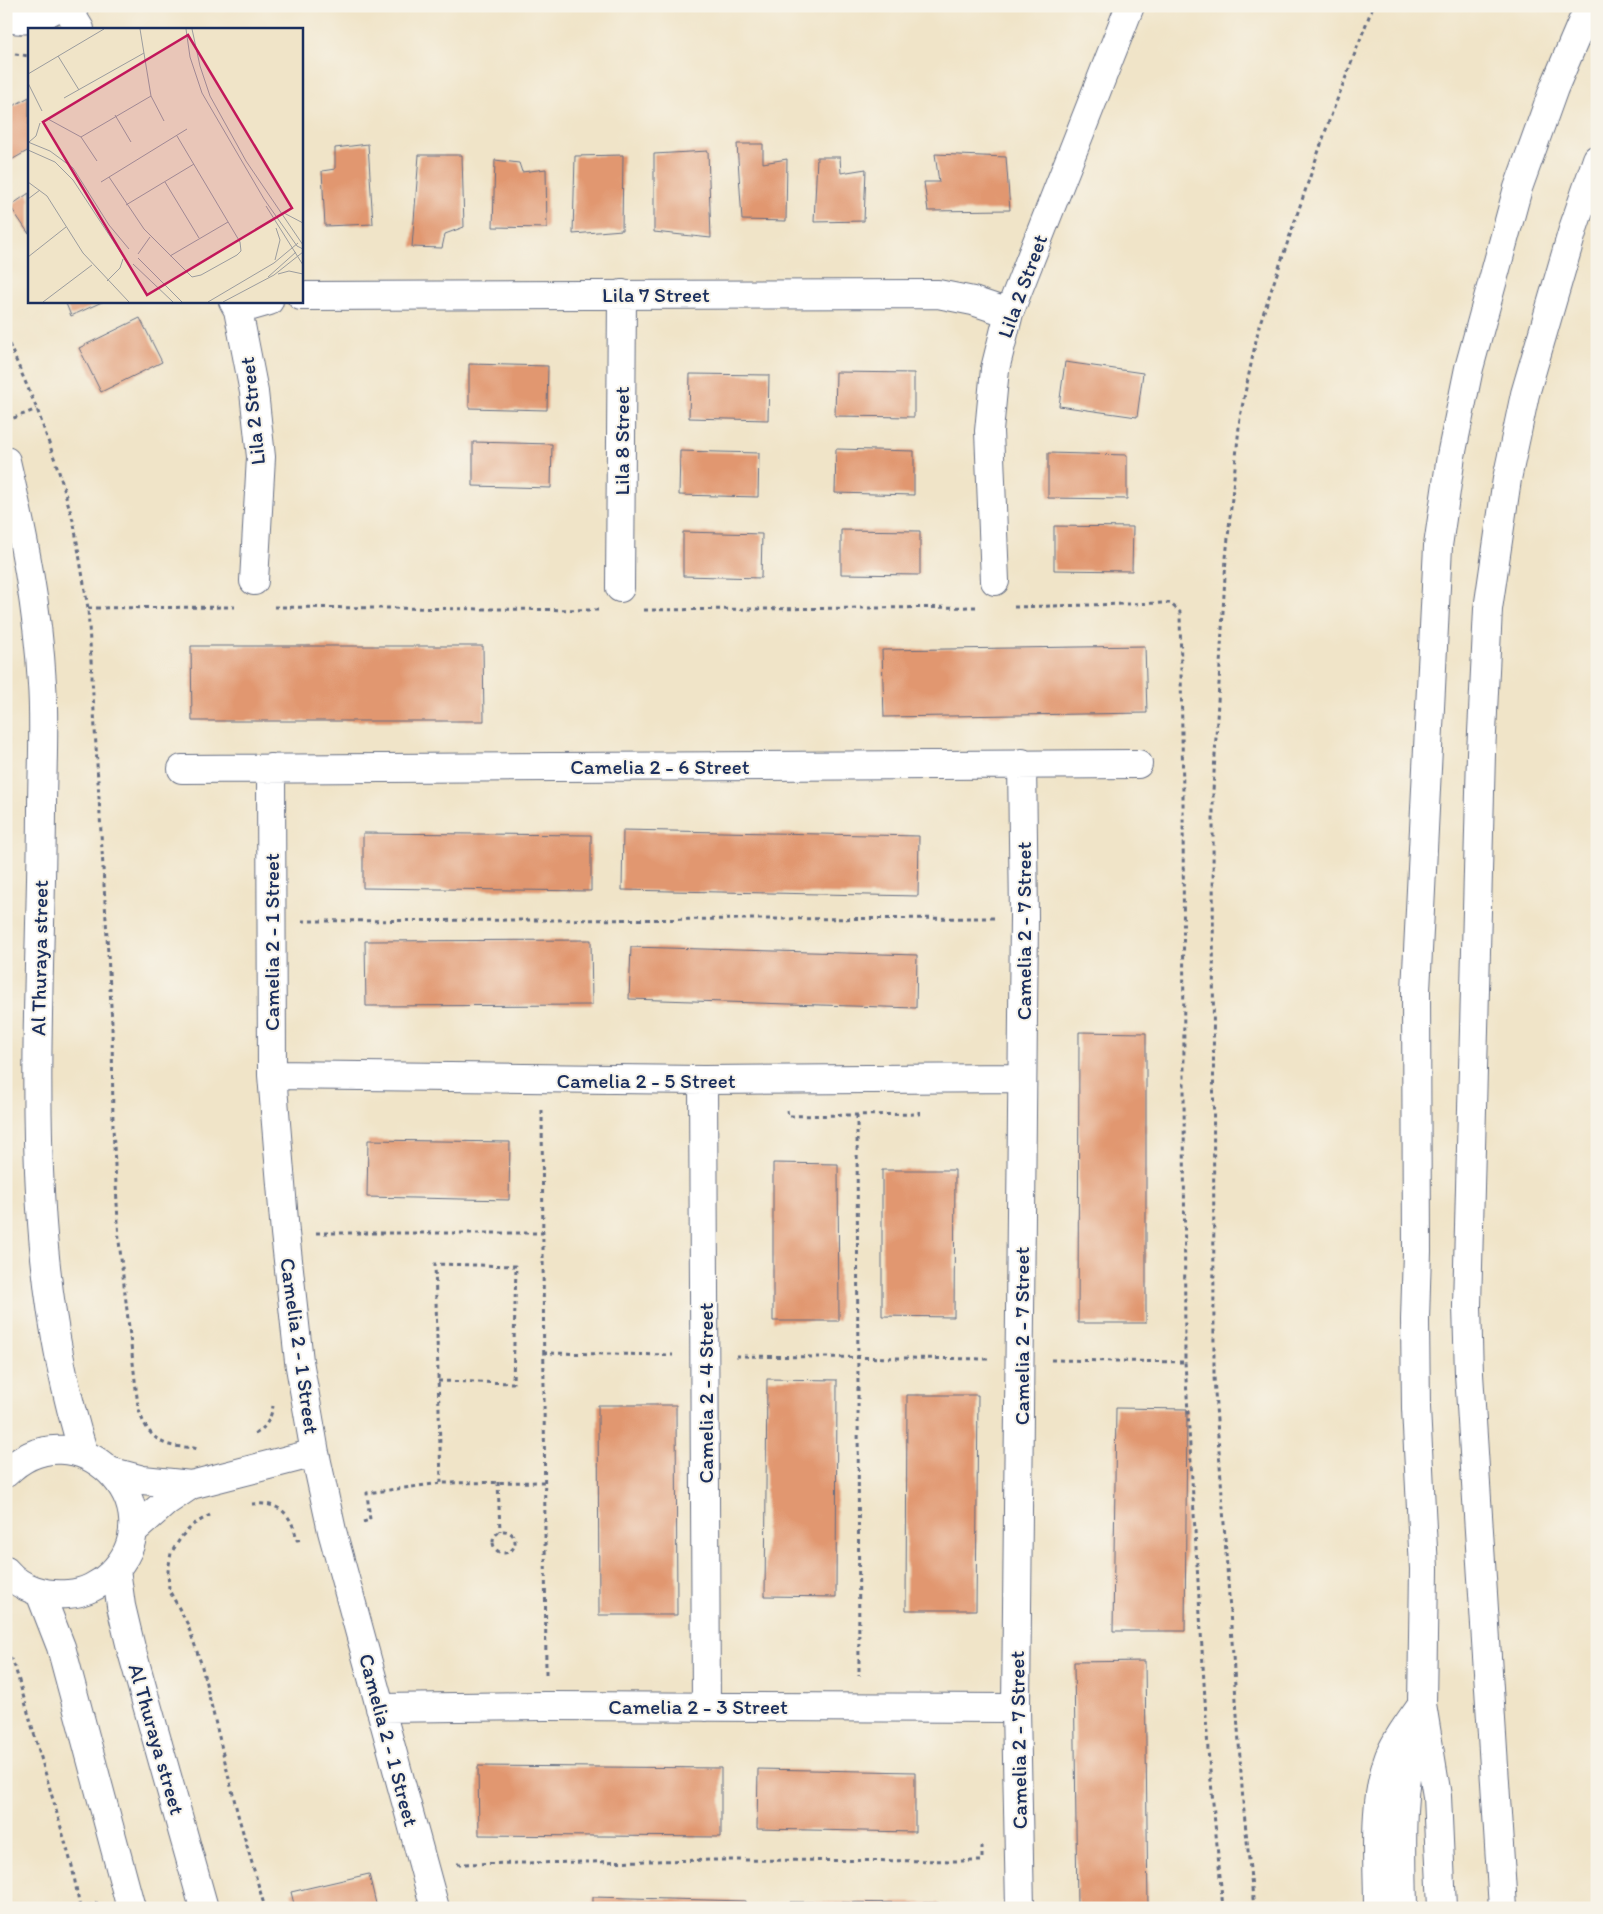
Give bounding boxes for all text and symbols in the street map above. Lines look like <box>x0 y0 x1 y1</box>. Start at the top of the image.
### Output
inset map <box>28 28 302 302</box>
street label: Lila 2 Street <box>992 231 1052 341</box>
street label: Lila 7 Street <box>602 282 710 307</box>
street label: Lila 2 Street <box>234 356 270 466</box>
street label: Lila 8 Street <box>609 386 634 496</box>
street label: Camelia 2 - 6 Street <box>570 754 750 779</box>
street label: Camelia 2 - 7 Street <box>1011 842 1036 1020</box>
street label: Camelia 2 - 1 Street <box>259 853 284 1031</box>
street label: Al Thuraya street <box>25 880 53 1036</box>
street label: Camelia 2 - 5 Street <box>556 1068 736 1093</box>
street label: Camelia 2 - 7 Street <box>1009 1247 1034 1425</box>
street label: Camelia 2 - 1 Street <box>275 1256 325 1436</box>
street label: Camelia 2 - 4 Street <box>693 1303 718 1483</box>
street label: Camelia 2 - 7 Street <box>1004 1650 1032 1830</box>
street label: Camelia 2 - 1 Street <box>354 1651 424 1829</box>
street label: Al Thuraya street <box>124 1661 191 1817</box>
street label: Camelia 2 - 3 Street <box>608 1694 788 1719</box>

